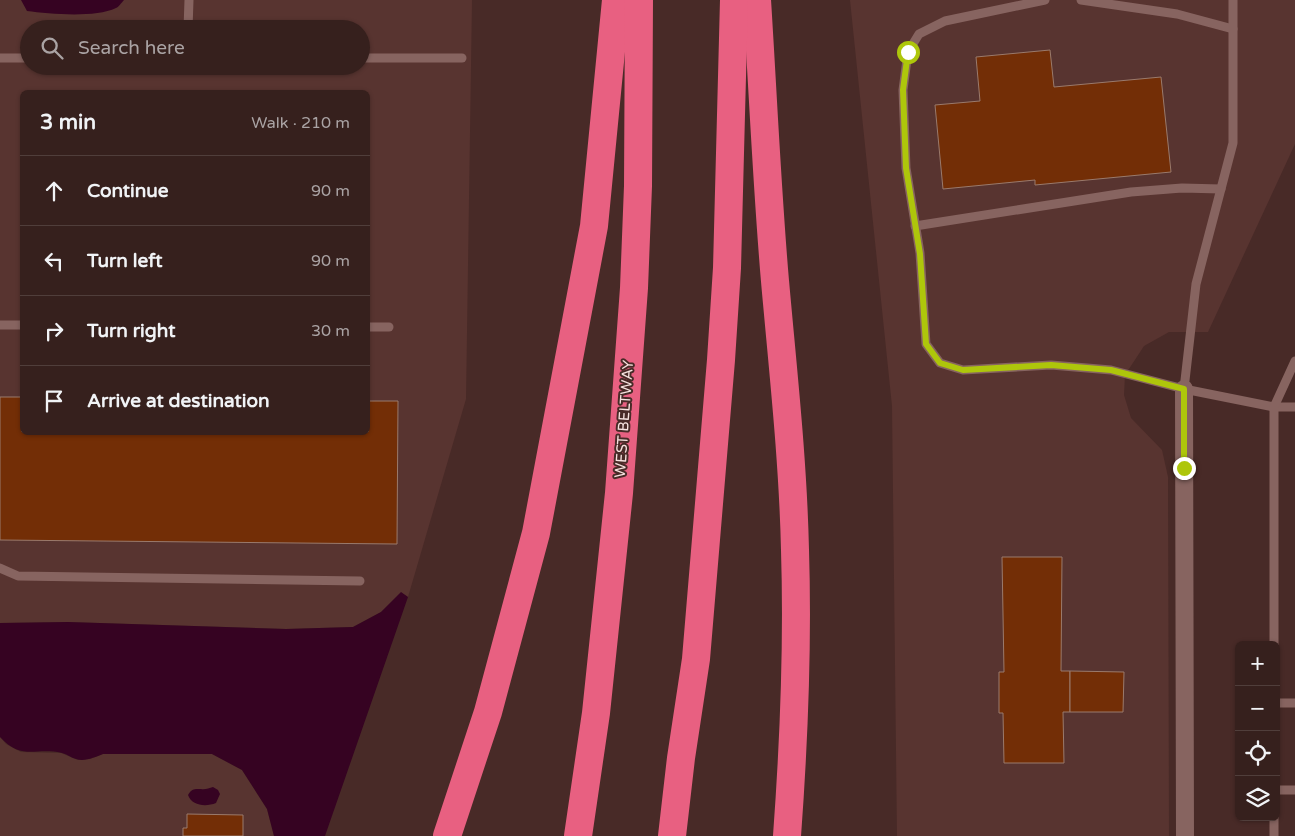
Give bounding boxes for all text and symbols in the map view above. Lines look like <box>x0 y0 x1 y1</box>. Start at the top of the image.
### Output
search box <box>20 20 370 75</box>
icon: search <box>38 34 66 62</box>
text: Search here <box>78 37 185 59</box>
route start <box>897 41 920 64</box>
text: 3 min <box>40 110 96 135</box>
text: Walk · 210 m <box>251 113 350 133</box>
icon: ahead <box>40 177 68 205</box>
text: Continue <box>87 180 169 202</box>
text: 90 m <box>311 181 350 201</box>
icon: left <box>40 247 68 275</box>
text: Turn left <box>87 250 163 272</box>
text: 90 m <box>311 251 350 271</box>
icon: right <box>40 317 68 345</box>
text: Turn right <box>87 320 175 342</box>
text: 30 m <box>311 321 350 341</box>
street label: WEST BELTWAY <box>611 359 637 479</box>
icon: arrive <box>40 387 68 415</box>
text: Arrive at destination <box>87 390 270 412</box>
route end <box>1173 457 1196 480</box>
map controls <box>1235 641 1280 821</box>
button: + <box>1235 641 1280 686</box>
button: − <box>1235 686 1280 731</box>
button: locate <box>1235 731 1280 776</box>
button: layers <box>1235 776 1280 821</box>

